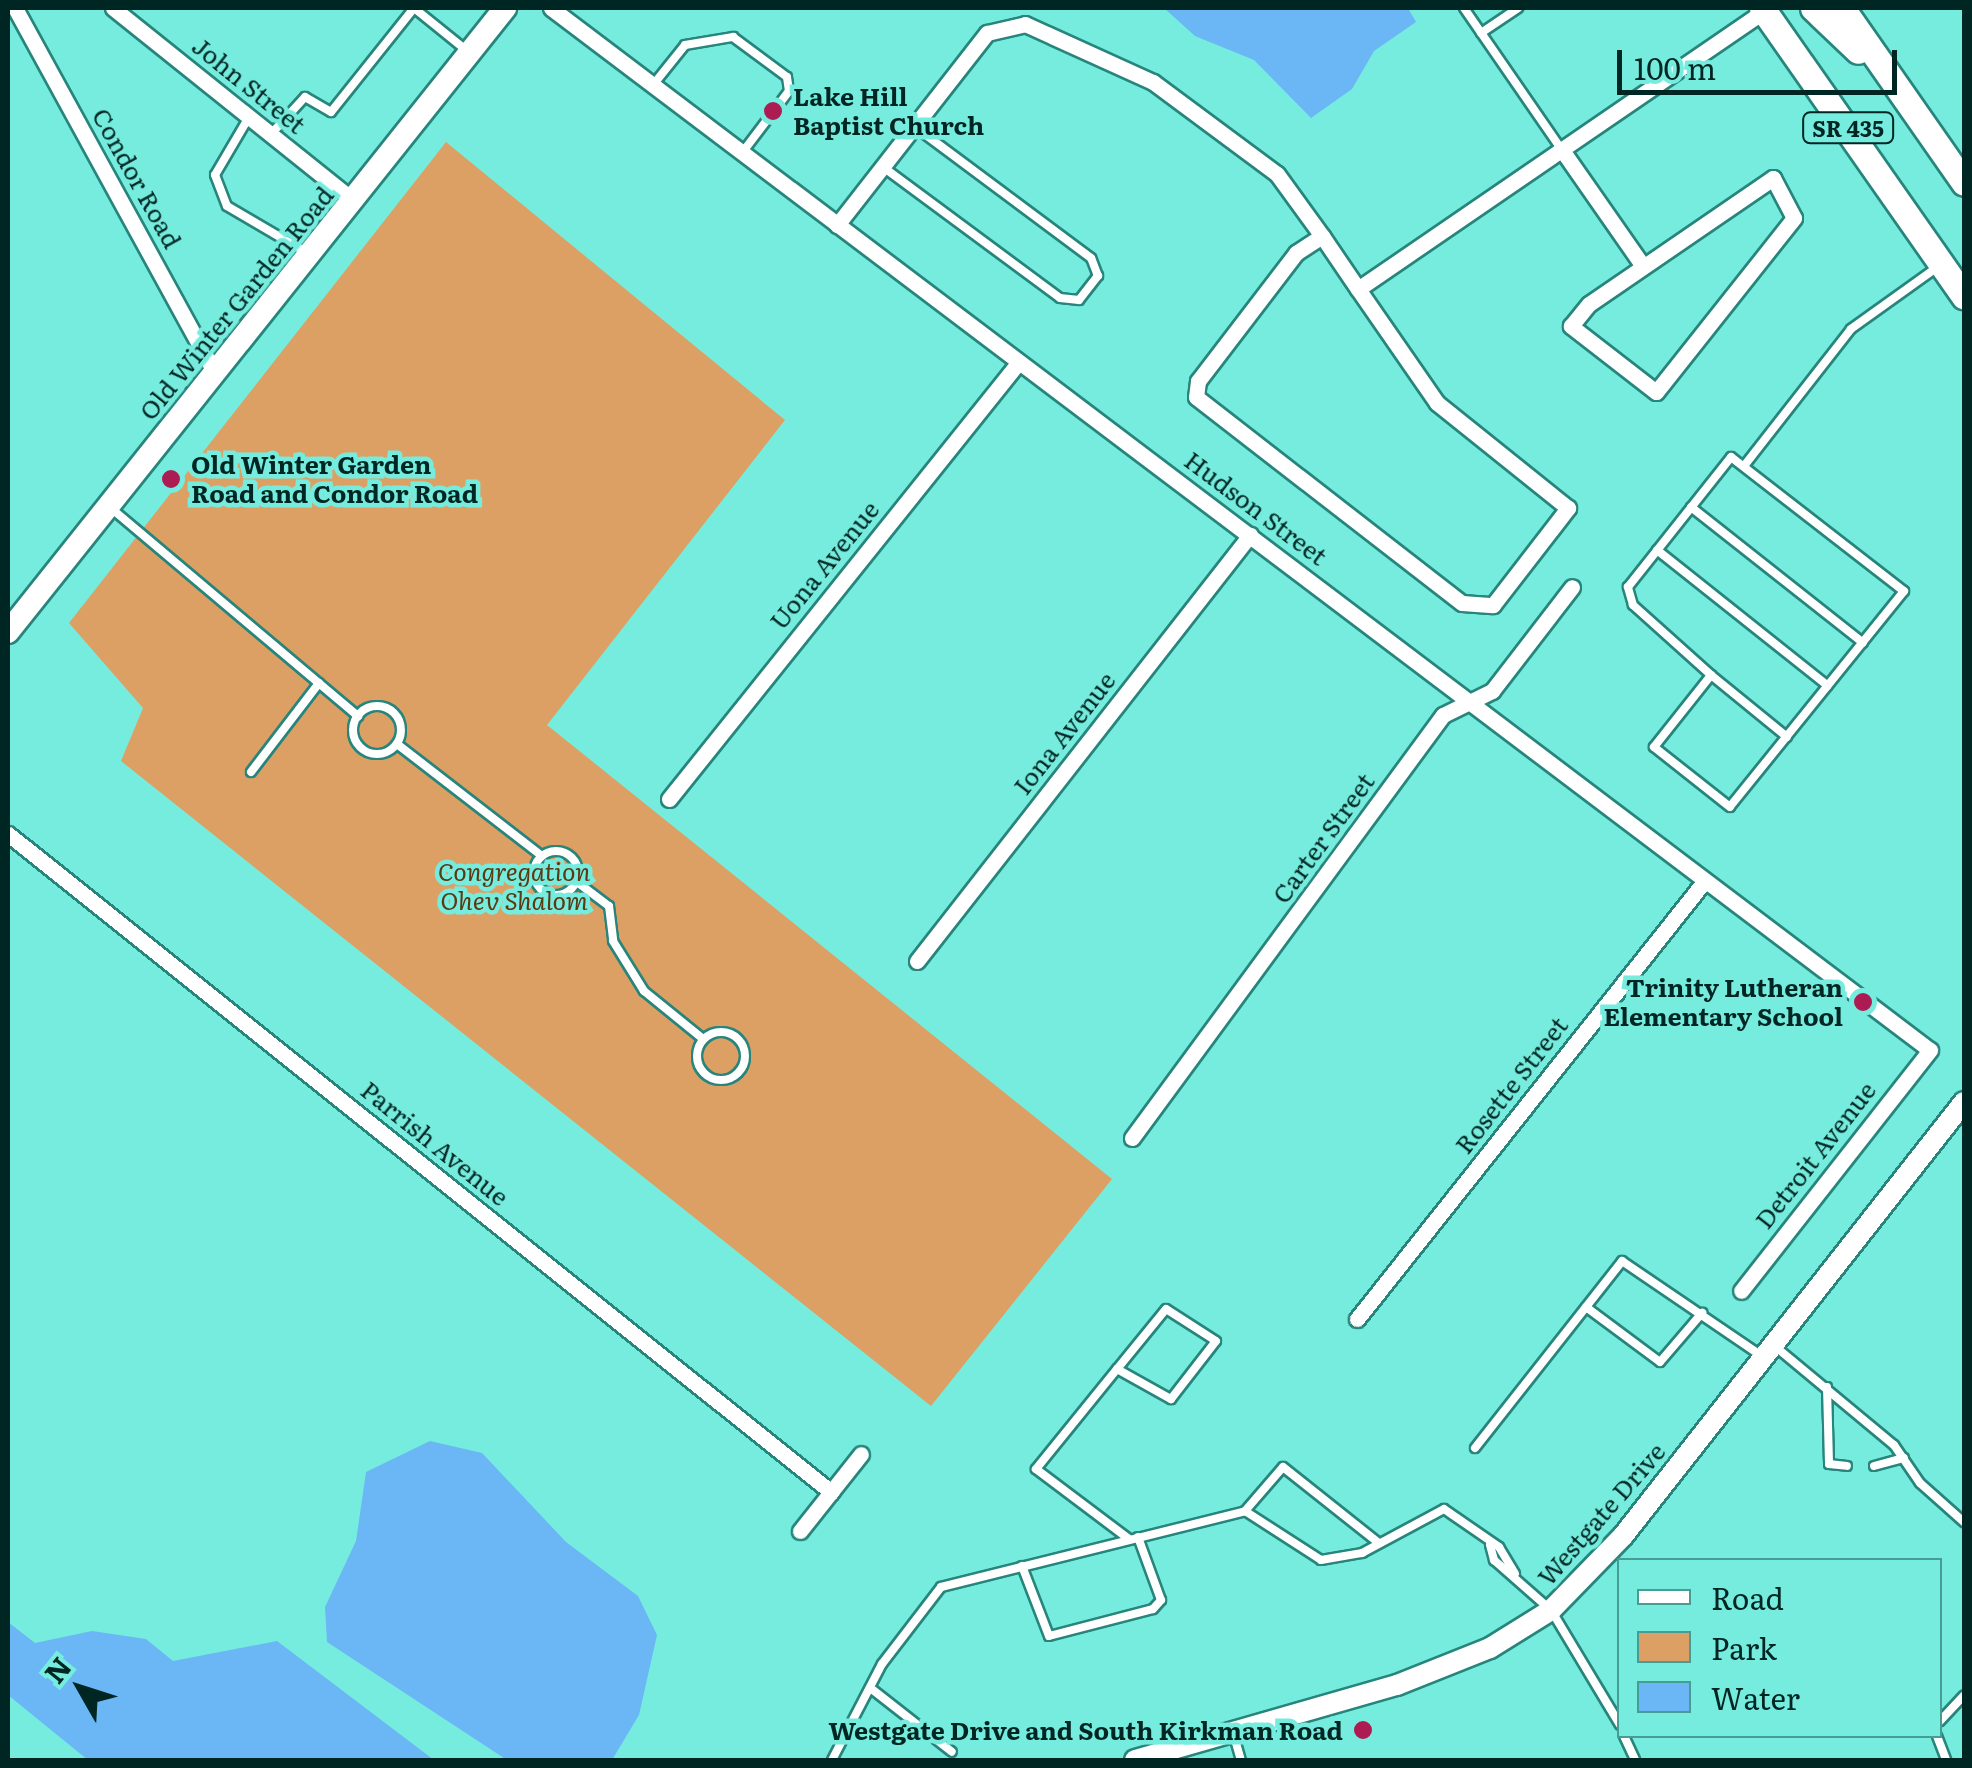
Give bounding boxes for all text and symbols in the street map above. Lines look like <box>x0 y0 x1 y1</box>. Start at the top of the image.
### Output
street label: John Street <box>186 30 312 140</box>
scale bar <box>1622 30 1902 92</box>
text: 100 m <box>1634 45 1716 89</box>
place label: Lake Hill Baptist Church <box>793 82 984 141</box>
marker: Lake Hill Baptist Church <box>762 100 784 122</box>
street label: Condor Road <box>86 103 188 253</box>
road number: SR 435 <box>1800 111 1896 145</box>
street label: Old Winter Garden Road <box>133 180 339 426</box>
street label: Hudson Street <box>1179 445 1333 571</box>
place label: Old Winter Garden Road and Condor Road <box>191 450 478 509</box>
marker: Old Winter Garden Road and Condor Road <box>160 468 182 490</box>
street label: Uona Avenue <box>763 495 885 635</box>
street label: Iona Avenue <box>1007 666 1121 800</box>
street label: Carter Street <box>1266 767 1380 909</box>
park label: Congregation Ohev Shalom <box>438 857 590 916</box>
place label: Trinity Lutheran Elementary School <box>1603 973 1843 1032</box>
marker: Trinity Lutheran Elementary School <box>1852 991 1874 1013</box>
street label: Rosette Street <box>1448 1011 1574 1159</box>
street label: Parrish Avenue <box>355 1074 515 1212</box>
street label: Detroit Avenue <box>1748 1076 1882 1234</box>
street label: Westgate Drive <box>1531 1437 1671 1591</box>
legend <box>1617 1558 1942 1738</box>
text: Road <box>1711 1575 1784 1619</box>
text: Park <box>1711 1625 1777 1669</box>
north arrow <box>30 1638 130 1738</box>
text: N <box>33 1647 80 1691</box>
text: Water <box>1711 1675 1800 1719</box>
place label: Westgate Drive and South Kirkman Road <box>828 1715 1343 1745</box>
marker: Westgate Drive and South Kirkman Road <box>1352 1719 1374 1741</box>

